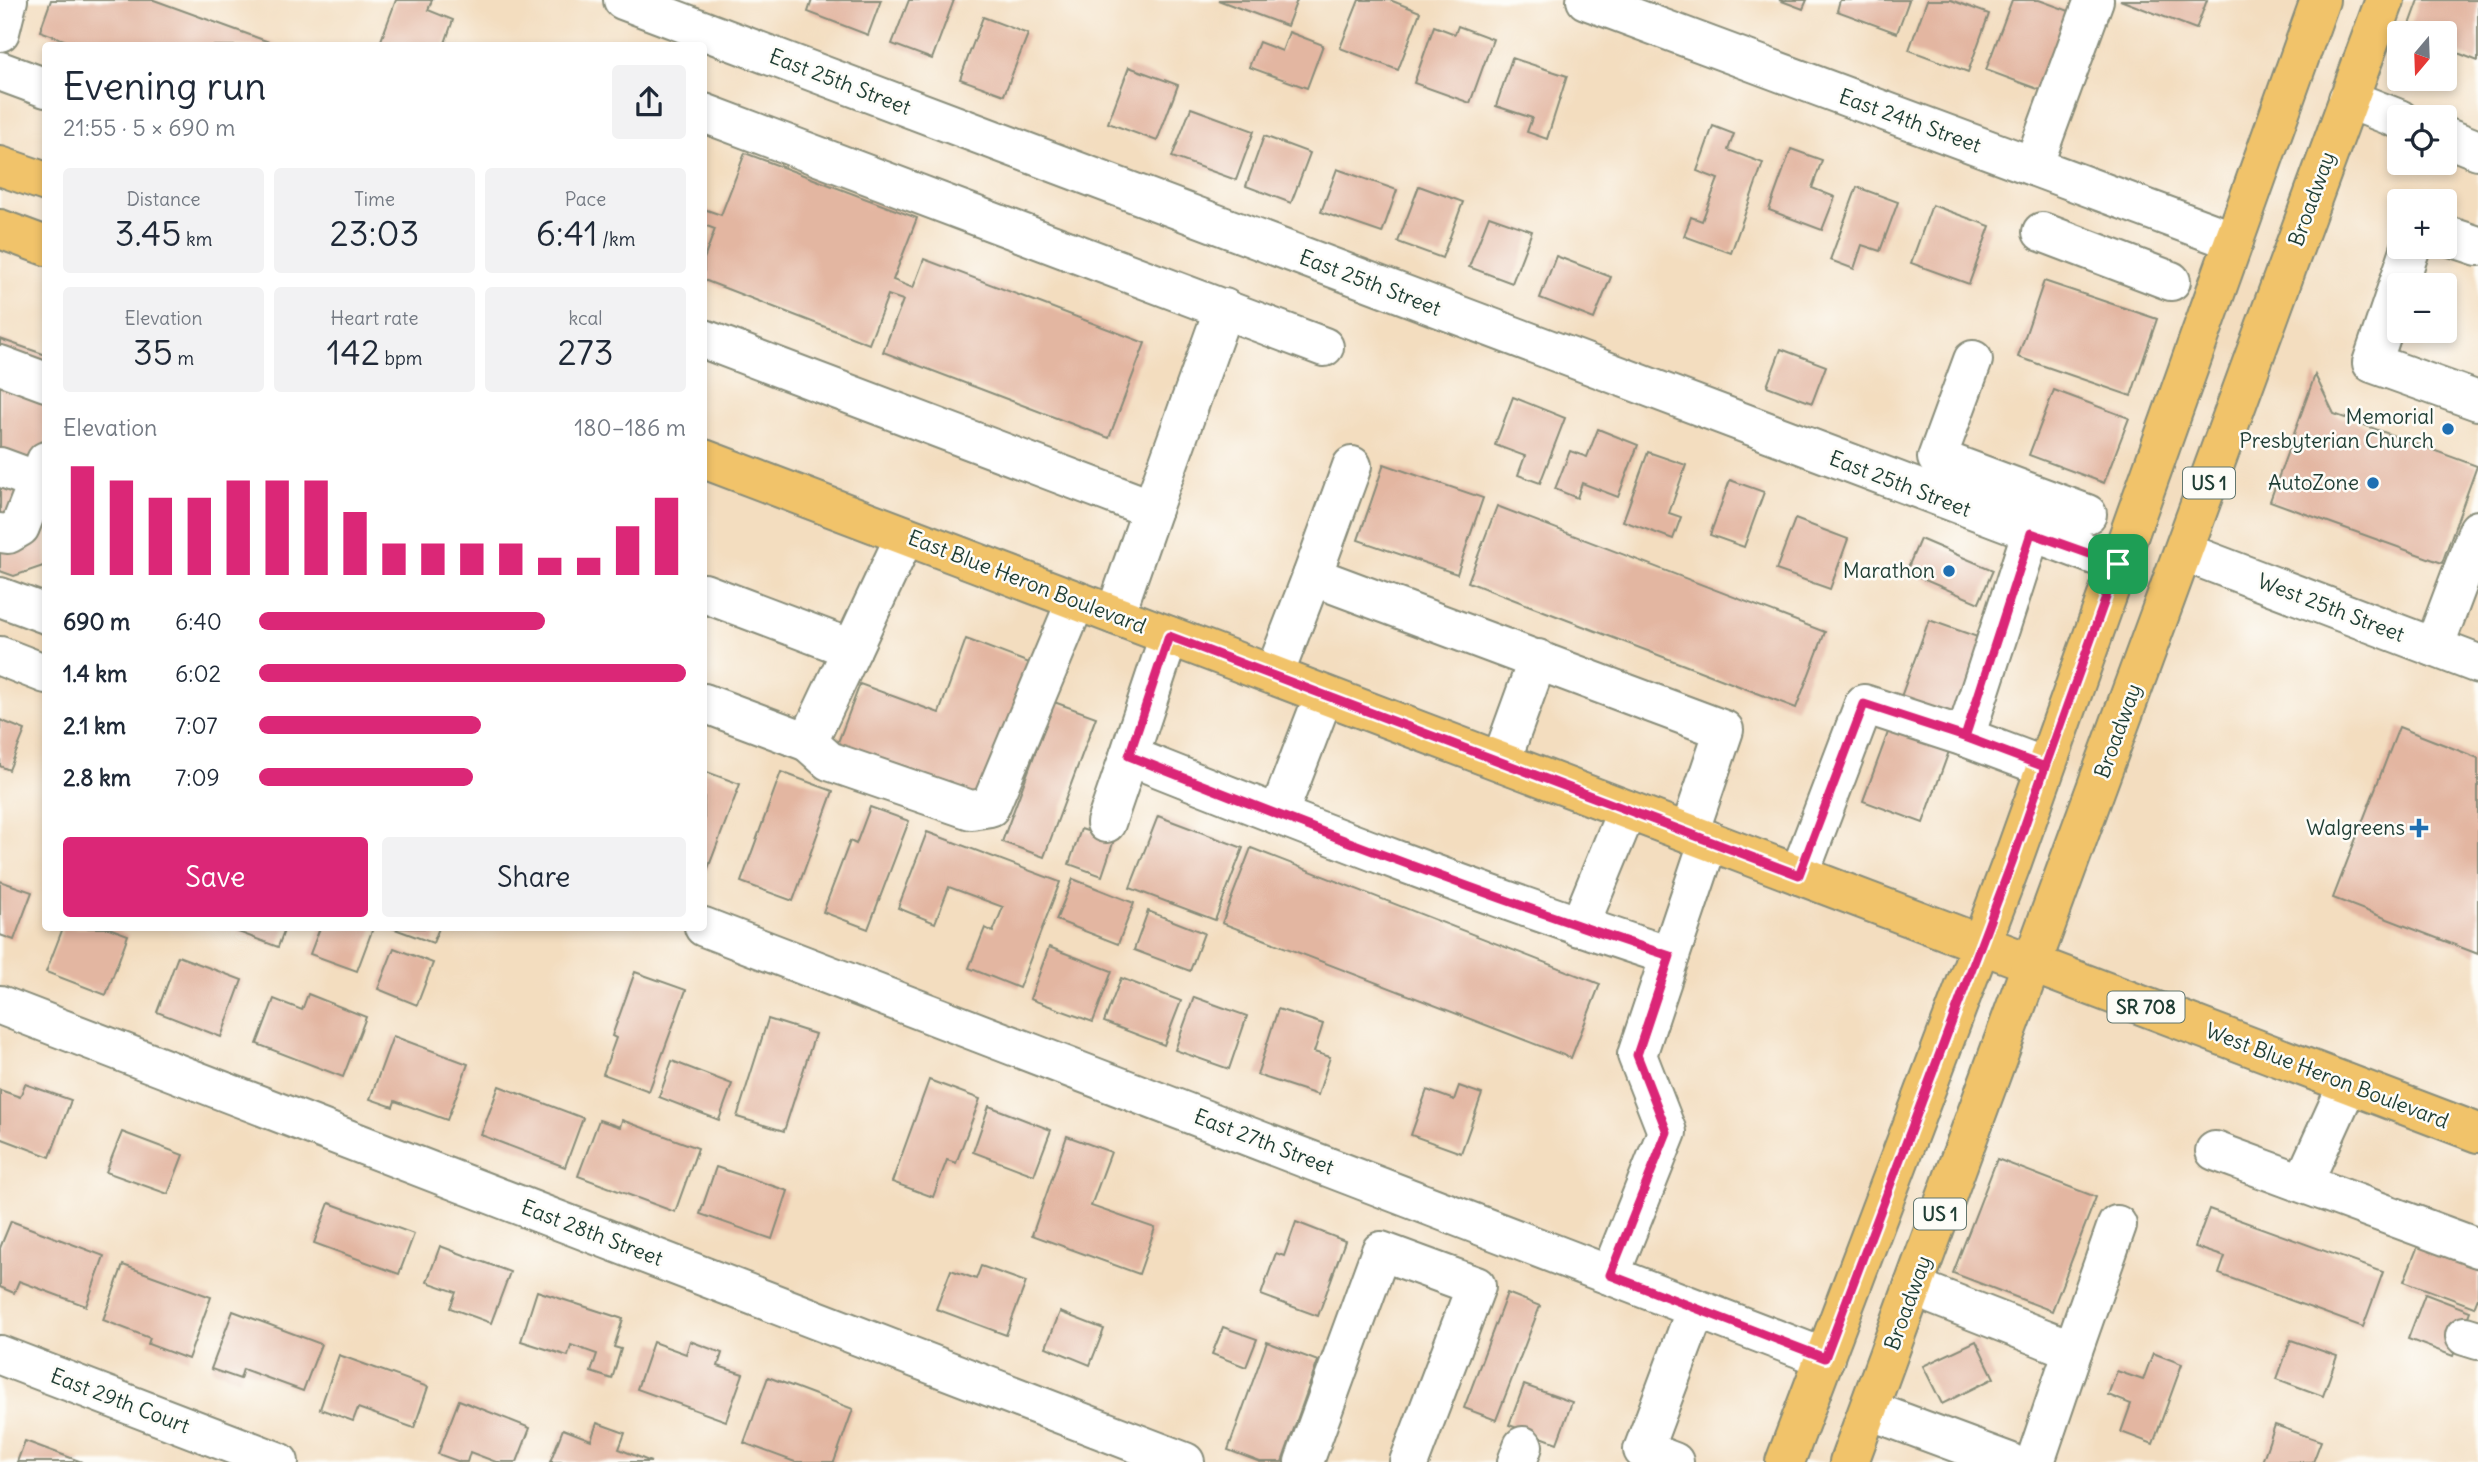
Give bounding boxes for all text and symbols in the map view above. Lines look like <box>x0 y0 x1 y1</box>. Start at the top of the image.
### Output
north arrow <box>2387 21 2457 91</box>
map controls <box>2387 21 2457 343</box>
street label: East 25th Street <box>766 42 915 121</box>
text: Evening run <box>63 63 266 110</box>
button: share <box>612 65 686 139</box>
street label: East 24th Street <box>1835 82 1985 159</box>
button: locate <box>2387 105 2457 175</box>
text: 21:55 · 5 × 690 m <box>63 113 235 142</box>
street label: Broadway <box>2282 148 2341 250</box>
text: Distance <box>126 187 201 211</box>
text: Time <box>354 187 395 211</box>
text: Pace <box>565 187 606 211</box>
button: + <box>2387 189 2457 259</box>
text: 3.45 <box>115 211 181 255</box>
text: 23:03 <box>330 211 419 255</box>
text: 6:41 <box>536 211 598 255</box>
text: km <box>181 227 212 251</box>
text: /km <box>598 227 635 251</box>
street label: East 25th Street <box>1296 243 1445 322</box>
button: − <box>2387 273 2457 343</box>
text: Elevation <box>125 306 202 330</box>
text: Heart rate <box>330 306 419 330</box>
text: kcal <box>568 306 603 330</box>
text: 35 <box>133 330 173 374</box>
text: 142 <box>327 330 380 374</box>
text: 273 <box>557 330 614 374</box>
text: m <box>173 346 194 370</box>
text: bpm <box>380 346 422 370</box>
place label: Memorial Presbyterian Church <box>2239 403 2434 454</box>
text: Elevation <box>63 413 157 442</box>
text: 180–186 m <box>574 413 686 442</box>
marker: Memorial Presbyterian Church <box>2440 421 2456 437</box>
street label: East 25th Street <box>1826 444 1975 523</box>
road number: US 1 <box>2183 468 2235 498</box>
place label: AutoZone <box>2268 469 2359 496</box>
marker: AutoZone <box>2365 475 2381 491</box>
street label: East Blue Heron Boulevard <box>904 524 1150 639</box>
pin <box>2088 534 2148 594</box>
icon: arrive <box>2099 545 2137 583</box>
place label: Marathon <box>1843 557 1935 584</box>
marker: Marathon <box>1941 563 1957 579</box>
street label: West 25th Street <box>2254 567 2408 648</box>
text: 690 m <box>63 607 130 636</box>
text: 6:40 <box>175 607 222 636</box>
text: 1.4 km <box>63 659 127 688</box>
text: 6:02 <box>175 659 221 688</box>
street label: Broadway <box>2088 680 2147 782</box>
text: 2.1 km <box>63 711 126 740</box>
text: 7:07 <box>175 711 218 740</box>
text: 2.8 km <box>63 763 131 792</box>
text: 7:09 <box>175 763 220 792</box>
place label: Walgreens <box>2306 814 2405 841</box>
marker: Walgreens <box>2411 820 2427 836</box>
button: Save <box>63 837 368 917</box>
button: Share <box>382 837 686 917</box>
road number: SR 708 <box>2108 992 2184 1023</box>
street label: West Blue Heron Boulevard <box>2202 1017 2453 1134</box>
street label: East 27th Street <box>1190 1102 1338 1181</box>
street label: East 28th Street <box>518 1193 667 1272</box>
road number: US 1 <box>1914 1198 1966 1230</box>
street label: Broadway <box>1878 1252 1937 1354</box>
street label: East 29th Court <box>47 1362 194 1439</box>

